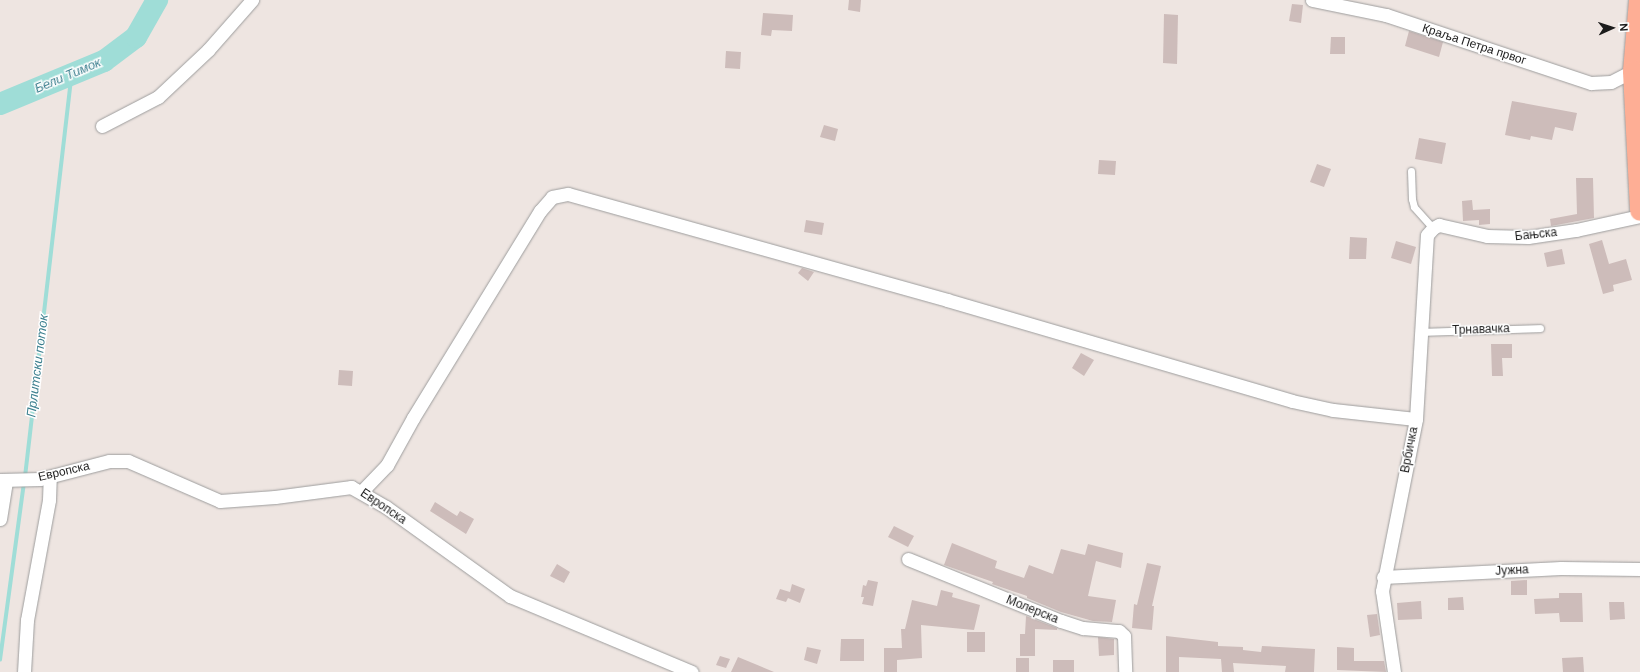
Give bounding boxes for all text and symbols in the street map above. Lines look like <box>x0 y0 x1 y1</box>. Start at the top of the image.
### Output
north arrow <box>1592 8 1632 48</box>
street label: Краља Петра првог <box>1420 21 1528 69</box>
text: N <box>1617 23 1631 32</box>
water label: Бели Тимок <box>33 55 103 97</box>
street label: Бањска <box>1514 226 1558 244</box>
water label: Прлитски поток <box>24 314 52 418</box>
street label: Трнавачка <box>1452 322 1510 338</box>
street label: Врбичка <box>1398 426 1422 474</box>
street label: Европска <box>37 459 91 485</box>
street label: Европска <box>357 486 409 528</box>
street label: Јужна <box>1495 563 1529 579</box>
street label: Молерска <box>1004 593 1060 627</box>

